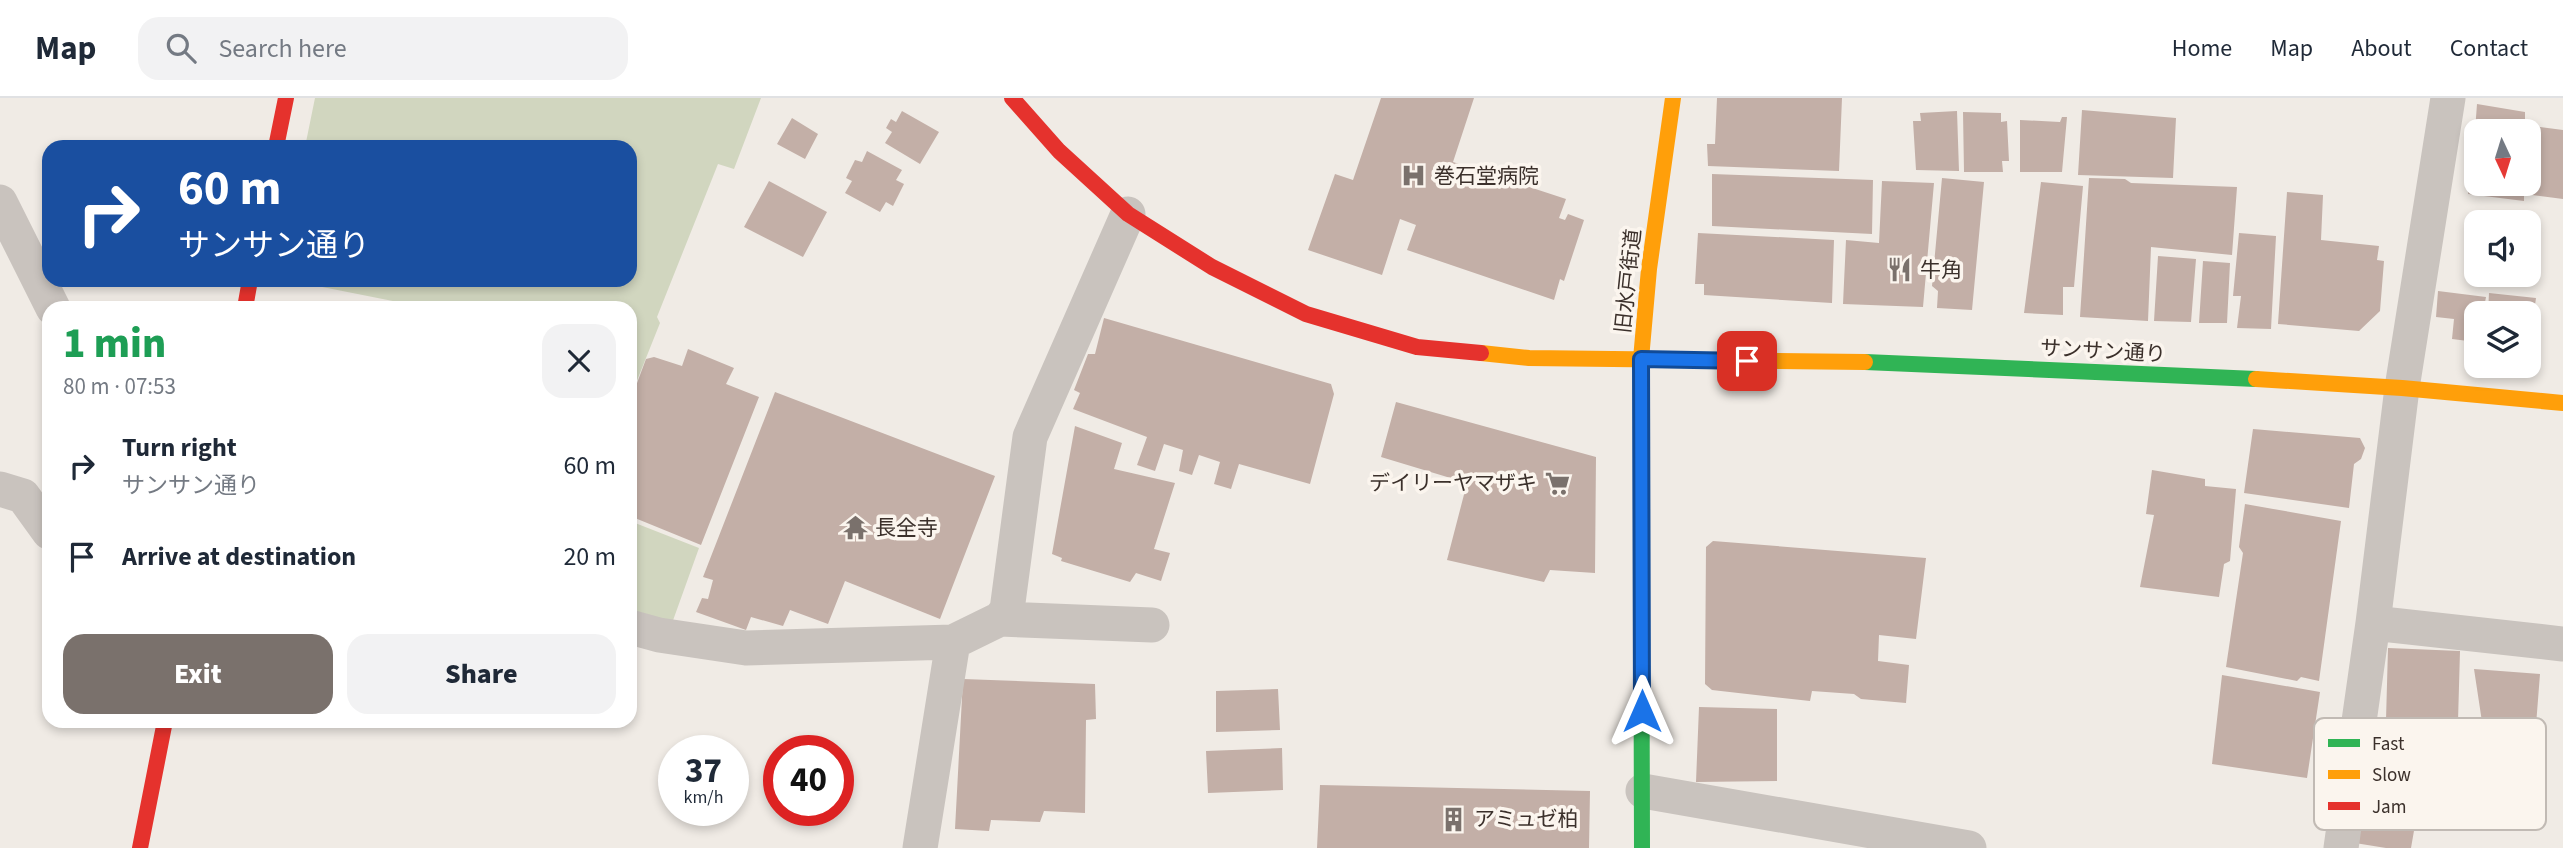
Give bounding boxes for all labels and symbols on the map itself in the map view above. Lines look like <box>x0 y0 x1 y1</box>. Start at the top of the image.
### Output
north arrow <box>2464 119 2541 196</box>
place label: 巻石堂病院 <box>1434 161 1539 191</box>
hospital icon: 巻石堂病院 <box>1400 162 1428 190</box>
street label: 旧水戸街道 <box>1608 227 1648 335</box>
place label: 牛角 <box>1920 255 1962 285</box>
restaurant icon: 牛角 <box>1886 256 1914 284</box>
pin <box>1717 331 1777 391</box>
street label: サンサン通り <box>2039 333 2167 369</box>
place label: デイリーヤマザキ <box>1369 468 1537 498</box>
supermarket icon: デイリーヤマザキ <box>1543 469 1571 497</box>
place label: 長全寺 <box>875 513 938 543</box>
temple icon: 長全寺 <box>841 514 869 542</box>
position arrow <box>1605 674 1679 748</box>
legend <box>2314 718 2546 830</box>
text: Fast <box>2372 731 2405 758</box>
speed limit sign: 40 <box>763 735 854 826</box>
text: Slow <box>2372 762 2411 789</box>
text: Jam <box>2372 794 2406 821</box>
place label: アミュゼ柏 <box>1474 804 1579 834</box>
building icon: アミュゼ柏 <box>1440 805 1468 833</box>

